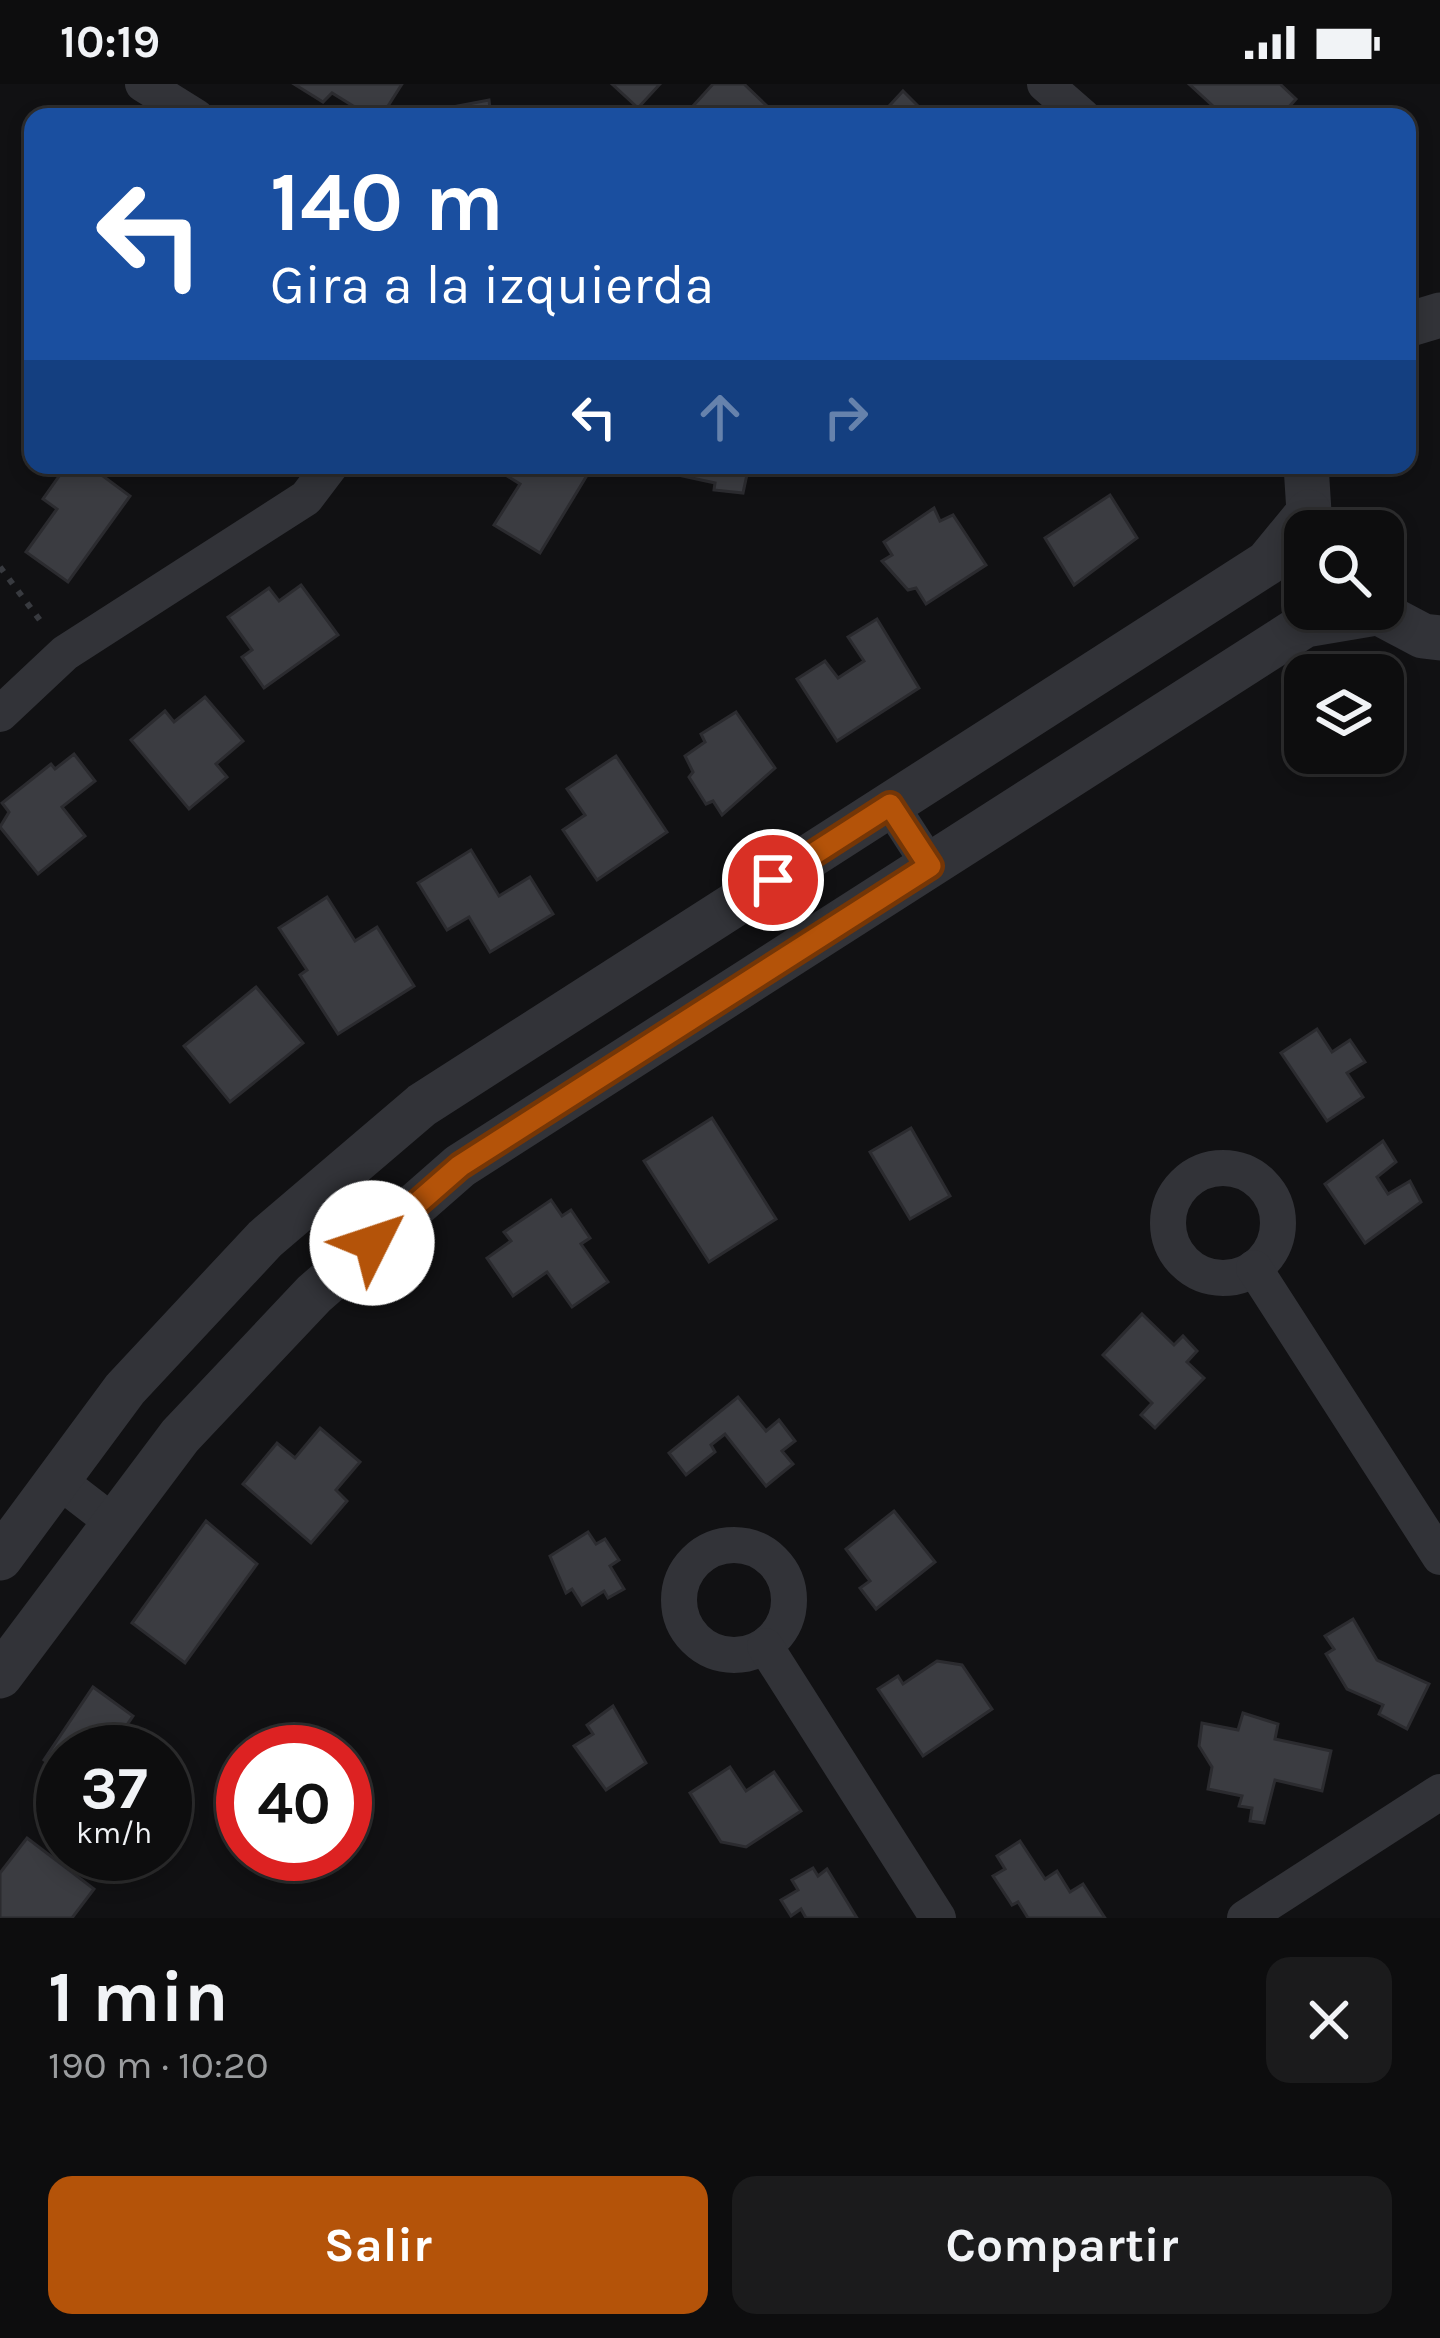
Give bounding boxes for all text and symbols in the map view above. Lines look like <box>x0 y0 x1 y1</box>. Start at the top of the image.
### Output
text: 10:19 <box>60 16 160 68</box>
text: 140 m <box>270 153 504 251</box>
icon: left <box>72 156 228 312</box>
text: Gira a la izquierda <box>270 253 714 317</box>
icon: left <box>561 384 627 450</box>
icon: ahead <box>687 384 753 450</box>
icon: right <box>813 384 879 450</box>
map controls <box>1284 510 1404 774</box>
button: search <box>1284 510 1404 630</box>
button: layers <box>1284 654 1404 774</box>
pin <box>722 829 824 931</box>
icon: arrive <box>740 847 806 913</box>
position arrow <box>309 1180 435 1306</box>
speed limit sign: 40 <box>216 1725 372 1881</box>
text: 37 <box>80 1753 148 1823</box>
text: km/h <box>76 1815 152 1851</box>
text: 1 min <box>48 1955 229 2039</box>
button: close <box>1266 1957 1392 2083</box>
text: 190 m · 10:20 <box>48 2042 269 2088</box>
button: Salir <box>48 2176 708 2314</box>
button: Compartir <box>732 2176 1392 2314</box>

